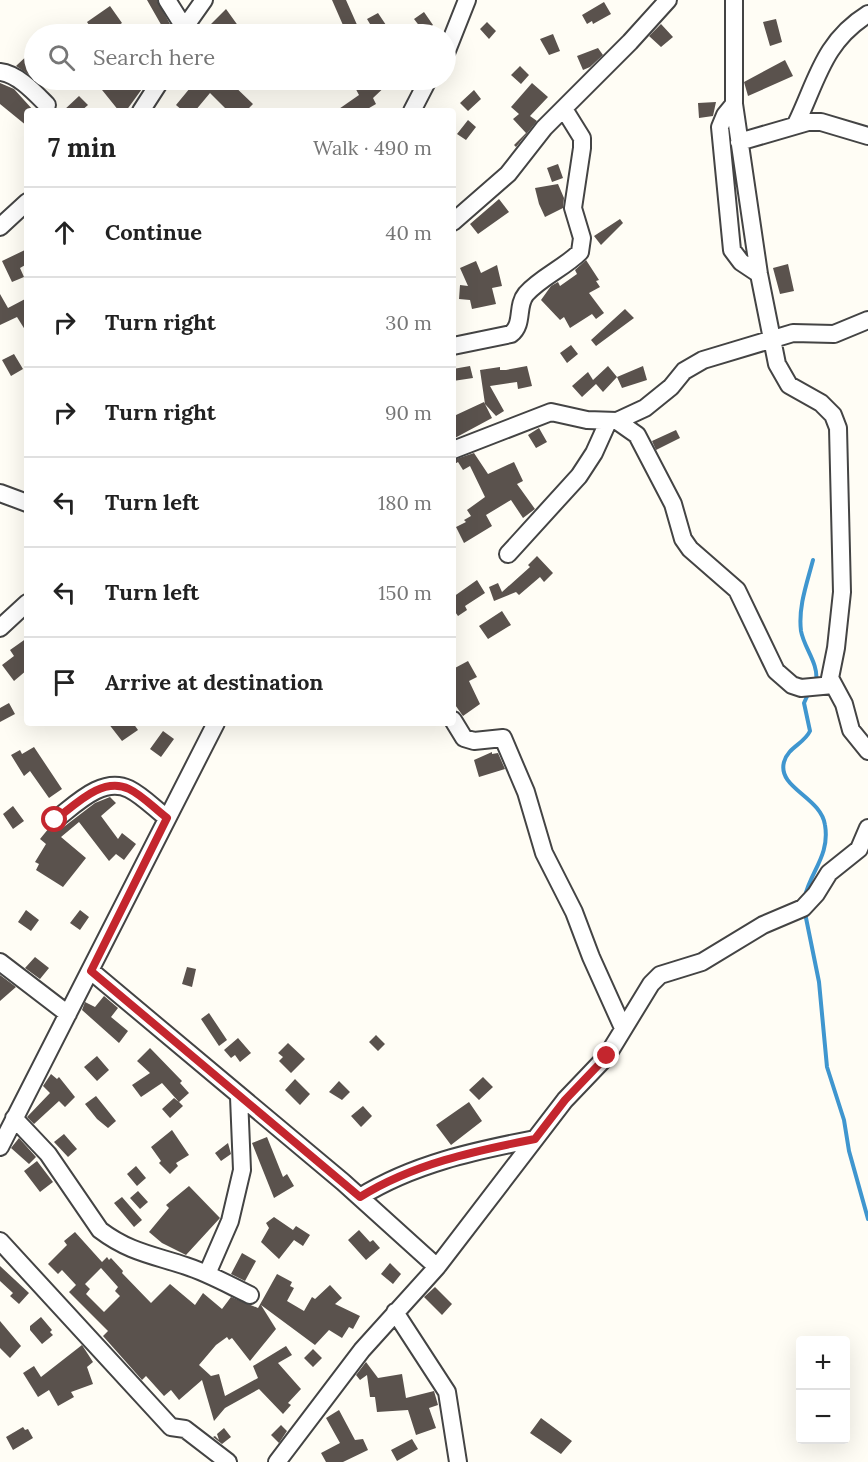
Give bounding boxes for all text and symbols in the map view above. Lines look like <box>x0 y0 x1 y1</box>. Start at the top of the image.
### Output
search box <box>24 24 456 90</box>
icon: search <box>45 41 78 74</box>
text: Search here <box>93 43 215 71</box>
text: 7 min <box>48 131 116 164</box>
text: Walk · 490 m <box>313 135 432 160</box>
icon: ahead <box>48 216 81 249</box>
text: Continue <box>105 218 202 246</box>
text: 40 m <box>386 220 432 245</box>
icon: right <box>48 306 81 339</box>
text: Turn right <box>105 308 216 336</box>
text: 30 m <box>385 310 432 335</box>
icon: right <box>48 396 81 429</box>
text: Turn right <box>105 398 216 426</box>
text: 90 m <box>385 400 432 425</box>
icon: left <box>48 486 81 519</box>
text: Turn left <box>105 488 199 516</box>
text: 180 m <box>378 490 432 515</box>
icon: left <box>48 576 81 609</box>
text: Turn left <box>105 578 199 606</box>
text: 150 m <box>378 580 432 605</box>
icon: arrive <box>48 666 81 699</box>
text: Arrive at destination <box>105 668 323 696</box>
route start <box>41 806 67 832</box>
route end <box>593 1042 619 1068</box>
map controls <box>796 1336 850 1444</box>
button: + <box>796 1336 850 1390</box>
button: − <box>796 1390 850 1444</box>

